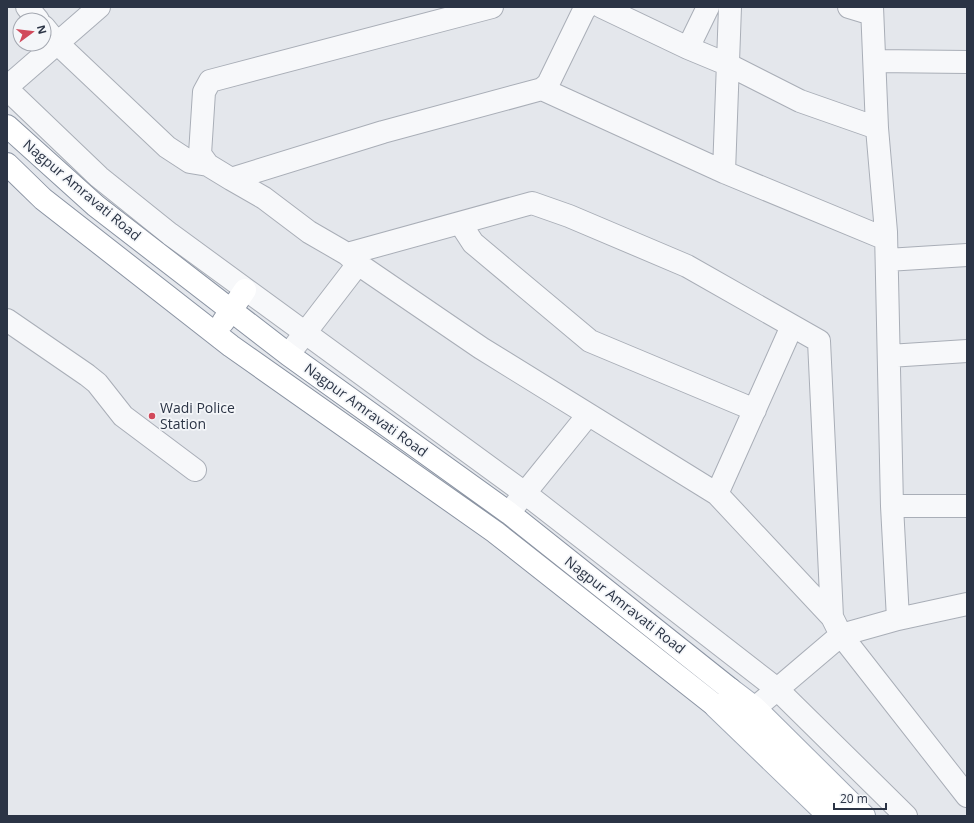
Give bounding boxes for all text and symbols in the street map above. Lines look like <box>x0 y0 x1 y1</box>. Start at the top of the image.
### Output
north arrow <box>12 12 52 52</box>
text: N <box>34 23 51 36</box>
street label: Nagpur Amravati Road <box>19 135 145 244</box>
street label: Nagpur Amravati Road <box>301 358 432 461</box>
place label: Wadi Police Station <box>160 398 235 433</box>
marker: Wadi Police Station <box>147 411 157 421</box>
street label: Nagpur Amravati Road <box>561 552 690 658</box>
scale bar <box>834 785 886 811</box>
text: 20 m <box>840 790 868 807</box>

